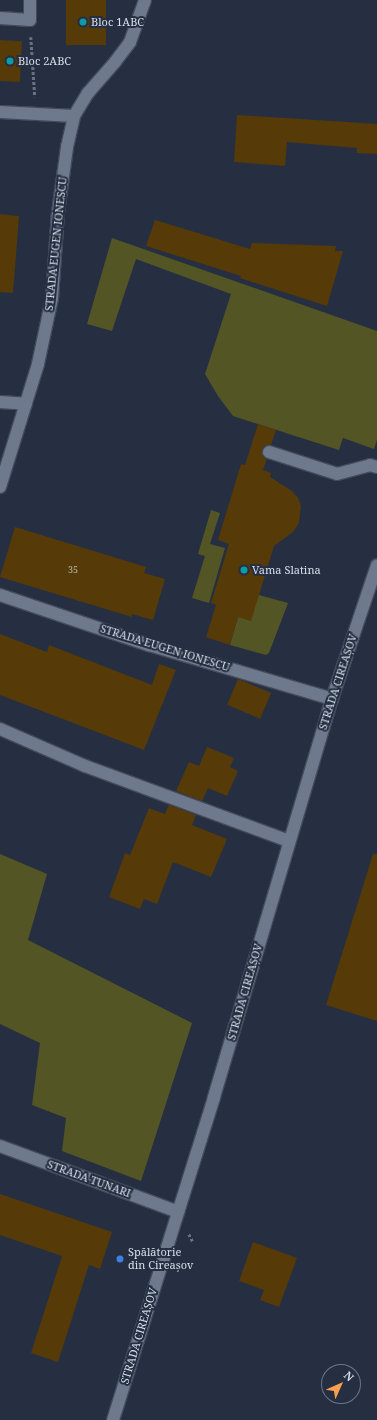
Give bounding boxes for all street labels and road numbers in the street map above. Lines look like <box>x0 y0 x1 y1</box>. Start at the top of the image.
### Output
street label: STRADA EUGEN IONESCU <box>42 176 70 312</box>
street label: STRADA EUGEN IONESCU <box>99 622 231 674</box>
street label: STRADA CIREAȘOV <box>316 632 360 732</box>
street label: STRADA CIREAȘOV <box>225 942 265 1042</box>
street label: STRADA TUNARI <box>45 1158 133 1200</box>
street label: STRADA CIREAȘOV <box>118 1286 160 1386</box>

